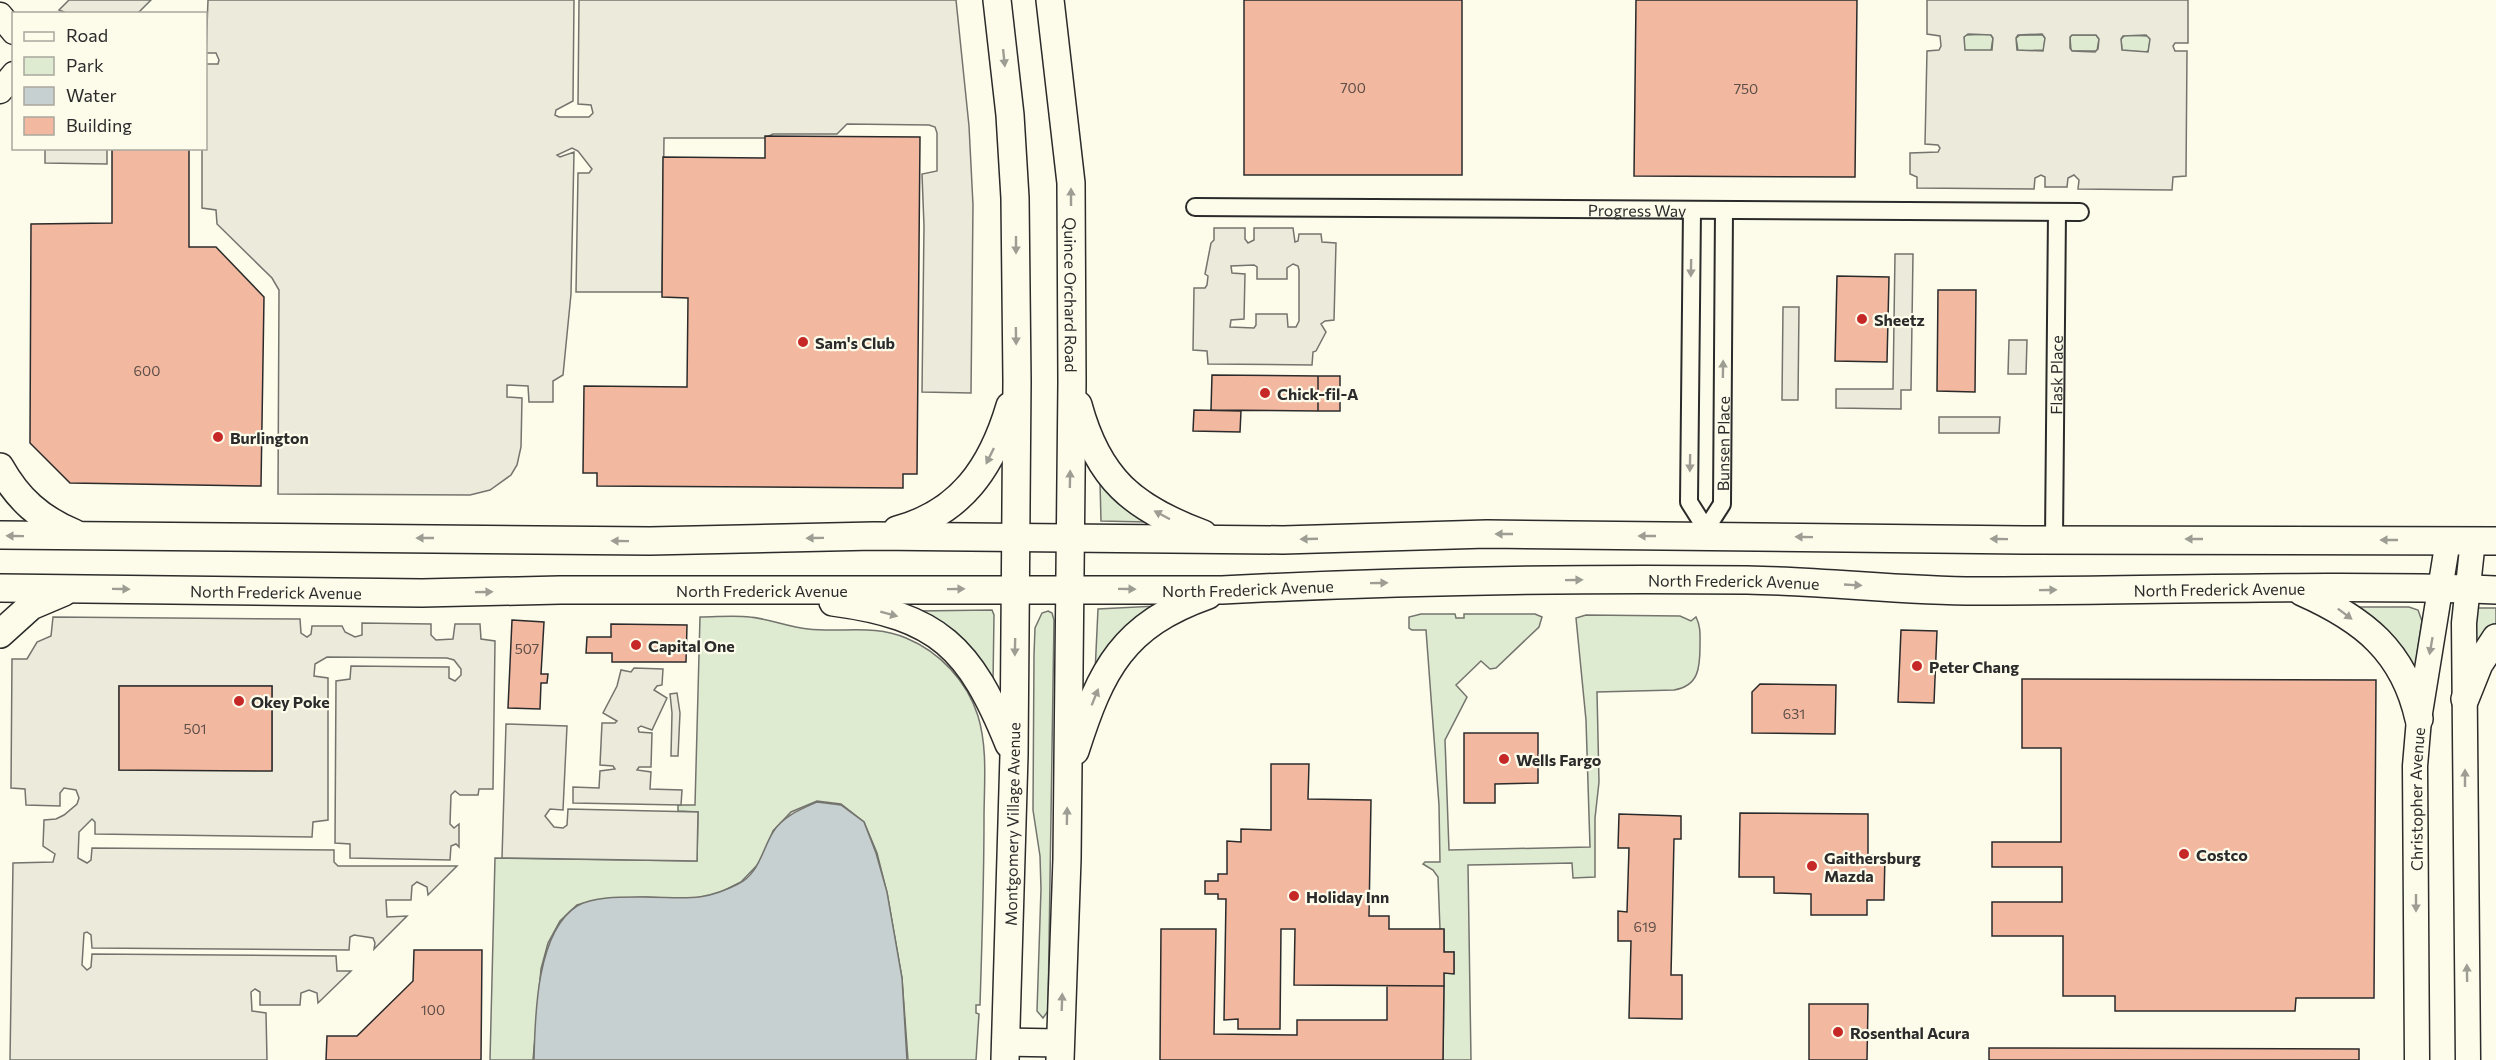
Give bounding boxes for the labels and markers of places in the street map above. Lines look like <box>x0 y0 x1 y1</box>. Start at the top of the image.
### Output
place label: Sheetz <box>1874 310 1925 329</box>
marker: Sheetz <box>1855 312 1869 326</box>
place label: Sam's Club <box>815 333 895 352</box>
marker: Sam's Club <box>796 335 810 349</box>
place label: Chick-fil-A <box>1277 384 1359 403</box>
marker: Chick-fil-A <box>1258 386 1272 400</box>
place label: Burlington <box>230 428 309 447</box>
marker: Burlington <box>211 430 225 444</box>
place label: Capital One <box>648 636 735 655</box>
marker: Capital One <box>629 638 643 652</box>
place label: Peter Chang <box>1929 657 2019 676</box>
marker: Peter Chang <box>1910 659 1924 673</box>
place label: Okey Poke <box>251 692 330 711</box>
marker: Okey Poke <box>232 694 246 708</box>
place label: Wells Fargo <box>1516 750 1602 769</box>
marker: Wells Fargo <box>1497 752 1511 766</box>
place label: Costco <box>2196 845 2248 864</box>
marker: Costco <box>2177 847 2191 861</box>
place label: Gaithersburg Mazda <box>1824 848 1921 885</box>
marker: Gaithersburg Mazda <box>1805 859 1819 873</box>
place label: Holiday Inn <box>1306 887 1389 906</box>
marker: Holiday Inn <box>1287 889 1301 903</box>
place label: Rosenthal Acura <box>1850 1023 1970 1042</box>
marker: Rosenthal Acura <box>1831 1025 1845 1039</box>

